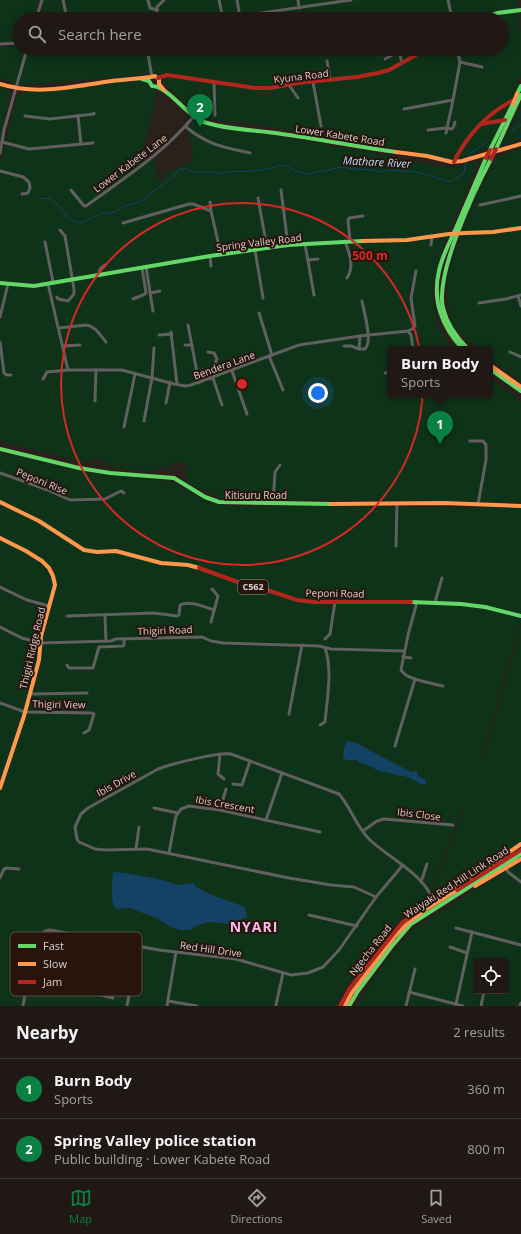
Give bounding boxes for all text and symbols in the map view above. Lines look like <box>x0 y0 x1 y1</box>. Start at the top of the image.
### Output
search box <box>12 12 509 56</box>
icon: search <box>26 23 48 45</box>
text: Search here <box>58 24 142 44</box>
street label: Kyuna Road <box>273 66 329 86</box>
pin: 2 <box>187 94 213 127</box>
street label: Lower Kabete Road <box>294 121 386 149</box>
street label: Lower Kabete Lane <box>90 130 170 195</box>
water label: Mathare River <box>343 152 412 171</box>
street label: Spring Valley Road <box>215 230 303 254</box>
text: 500 m <box>352 247 388 264</box>
popup <box>387 346 493 398</box>
street label: Bendera Lane <box>191 347 257 383</box>
text: Burn Body <box>401 353 479 373</box>
text: Sports <box>401 373 440 391</box>
centre of rings <box>235 377 249 391</box>
your location <box>308 383 328 403</box>
pin: 1 <box>427 411 453 444</box>
street label: Peponi Rise <box>14 464 70 498</box>
street label: Kitisuru Road <box>225 488 287 502</box>
road number: C562 <box>238 580 268 594</box>
street label: Peponi Road <box>305 585 365 601</box>
street label: Thigiri Ridge Road <box>16 606 48 690</box>
street label: Thigiri Road <box>137 622 193 638</box>
street label: Thigiri View <box>32 697 86 711</box>
street label: Ibis Drive <box>94 766 139 800</box>
street label: Ibis Crescent <box>194 792 256 816</box>
street label: Ibis Close <box>396 804 442 824</box>
street label: Waiyaki Red Hill Link Road <box>401 843 511 921</box>
district label: NYARI <box>230 917 278 936</box>
street label: Ngecha Road <box>346 921 394 979</box>
legend <box>10 932 142 996</box>
text: Fast <box>43 938 64 953</box>
street label: Red Hill Drive <box>179 938 243 960</box>
text: Slow <box>43 956 67 971</box>
map controls <box>473 958 509 994</box>
button: locate <box>473 958 509 994</box>
text: Jam <box>42 974 62 989</box>
text: Nearby <box>16 1021 78 1044</box>
text: 2 results <box>453 1023 505 1041</box>
text: Burn Body <box>54 1070 132 1090</box>
text: 1 <box>25 1080 33 1098</box>
text: 360 m <box>467 1080 505 1098</box>
text: Sports <box>54 1090 93 1108</box>
text: Spring Valley police station <box>54 1130 256 1150</box>
text: 2 <box>25 1140 33 1158</box>
text: 800 m <box>467 1140 505 1158</box>
text: Public building · Lower Kabete Road <box>54 1150 270 1168</box>
tab: Map <box>69 1187 92 1226</box>
tab: Directions <box>231 1187 283 1226</box>
tab: Saved <box>421 1187 452 1226</box>

